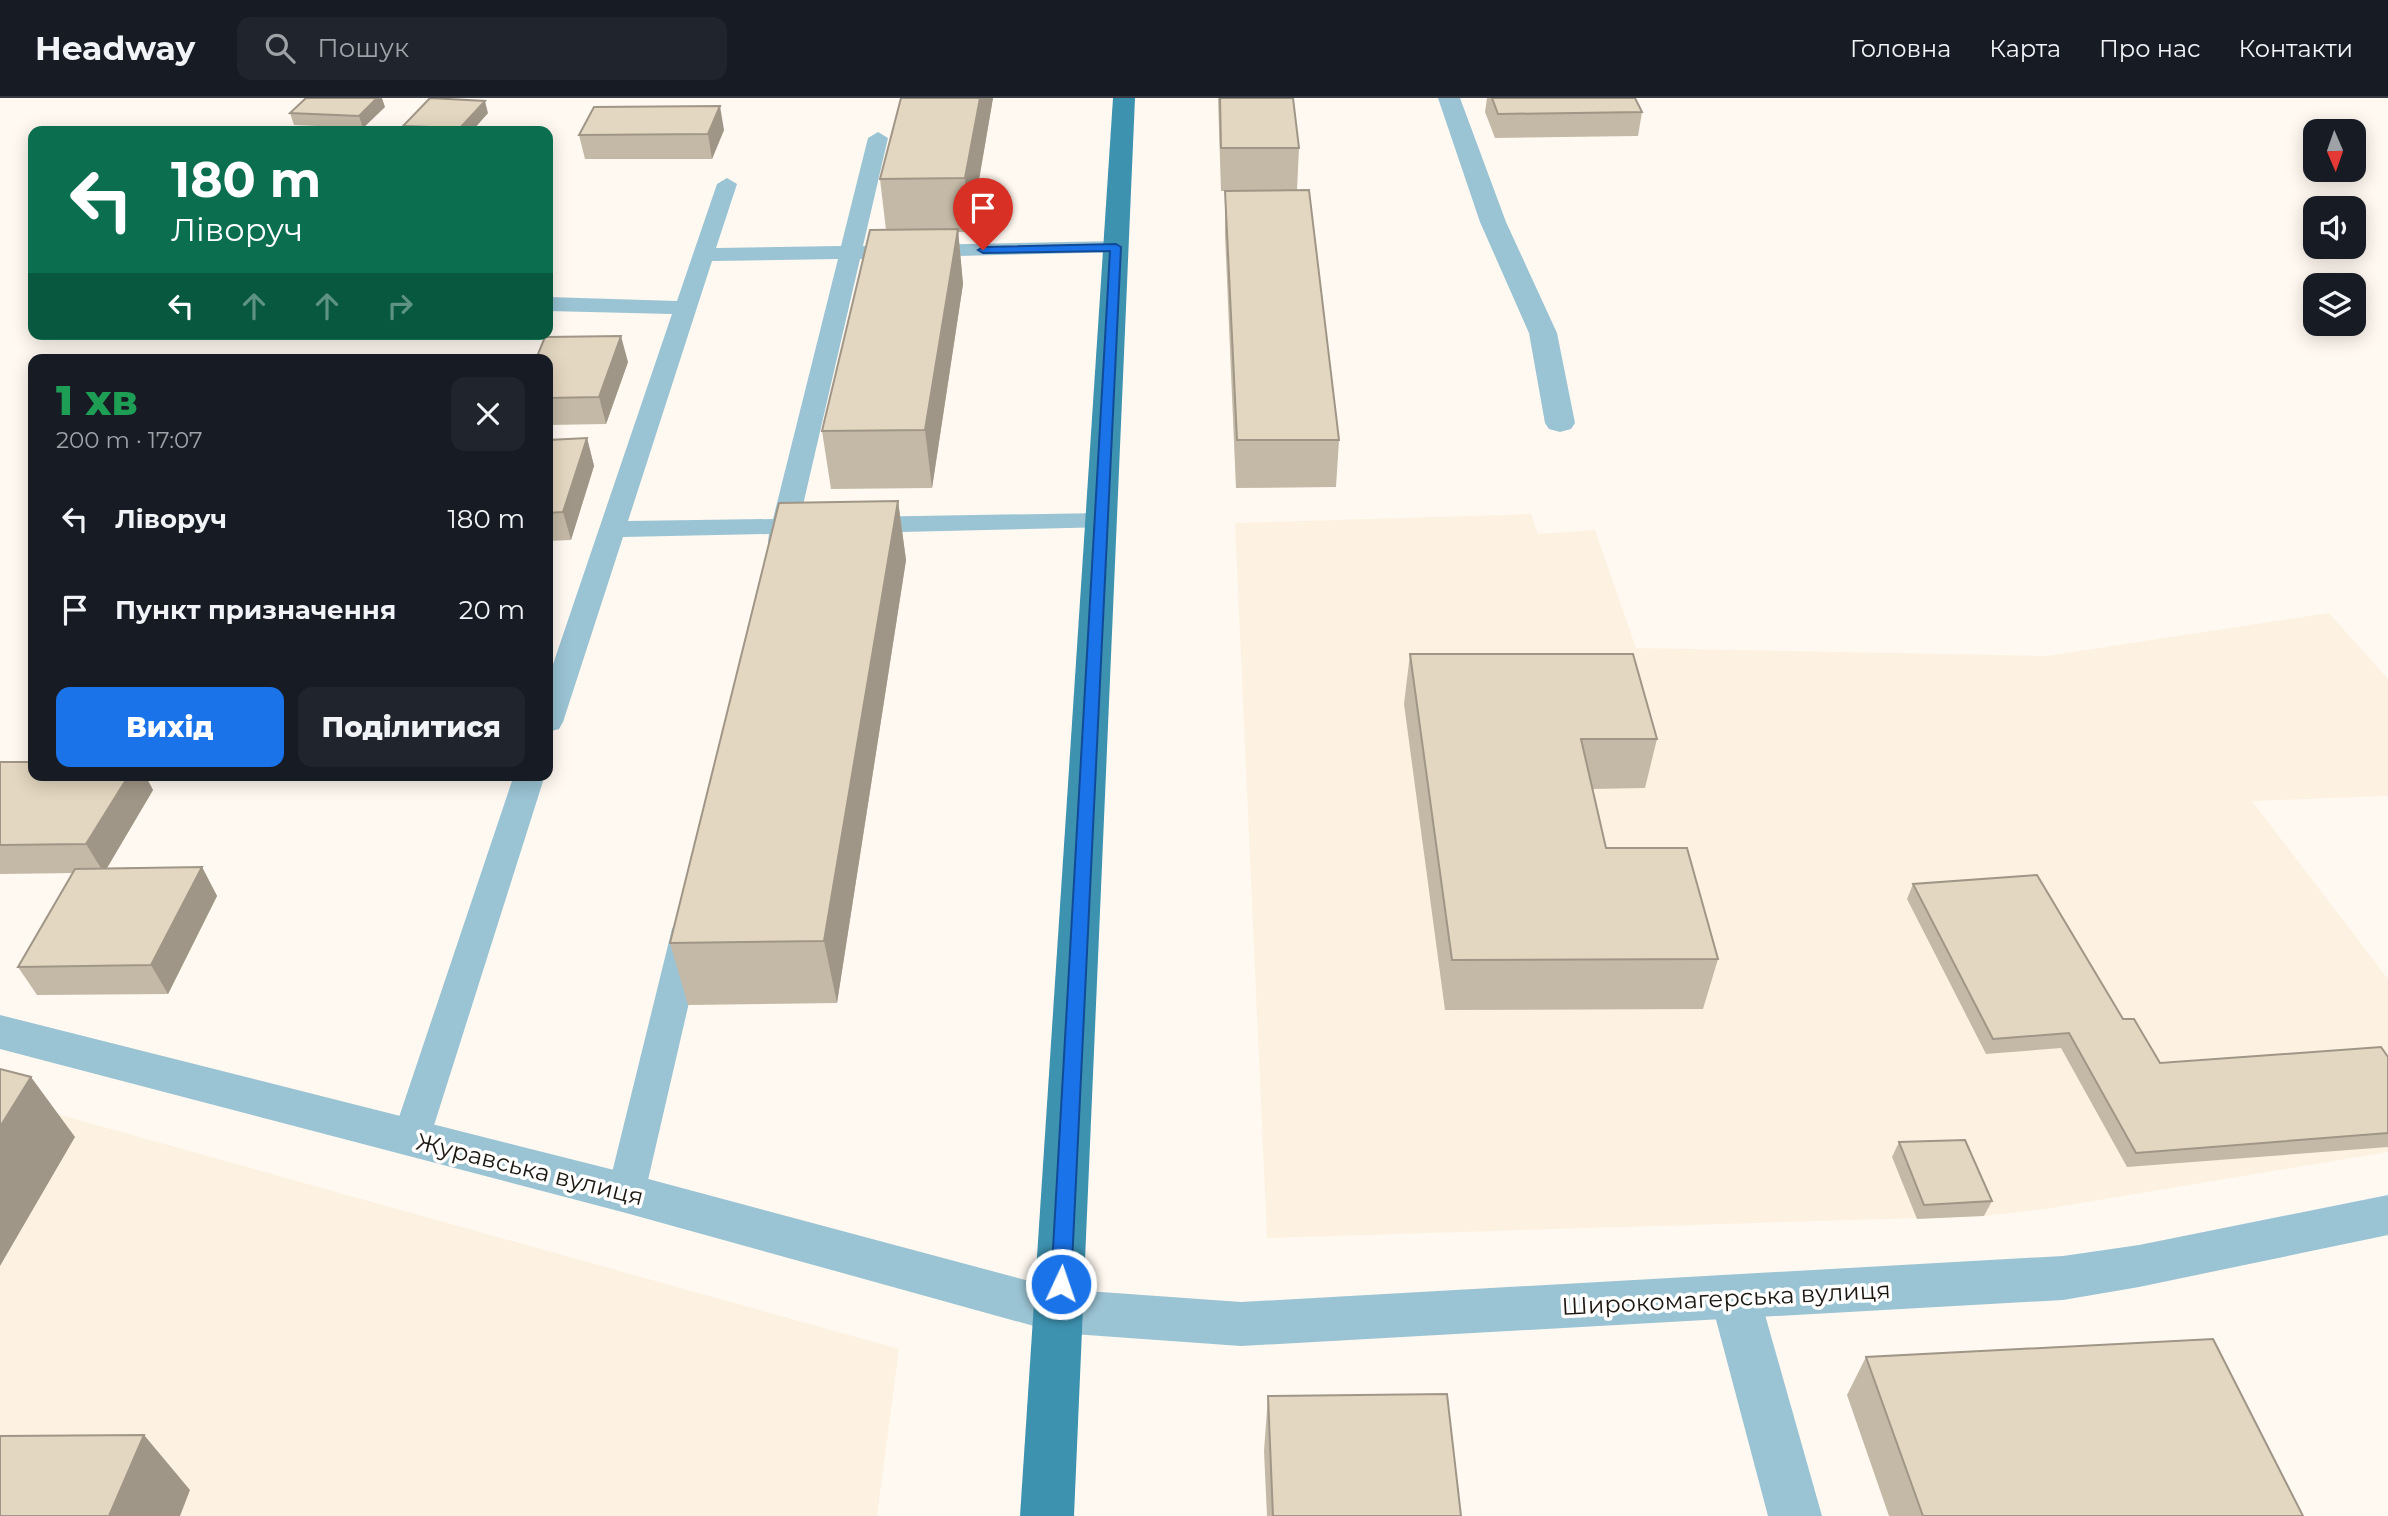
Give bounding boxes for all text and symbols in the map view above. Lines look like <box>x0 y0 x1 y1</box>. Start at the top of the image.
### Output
search box <box>237 17 727 80</box>
text: Headway <box>35 28 195 68</box>
icon: search <box>261 29 299 67</box>
text: Пошук <box>317 32 409 64</box>
text: Головна <box>1850 34 1951 63</box>
text: Карта <box>1989 34 2061 63</box>
text: Про нас <box>2099 34 2201 63</box>
text: Контакти <box>2239 34 2353 63</box>
north arrow <box>2303 119 2366 182</box>
map controls <box>2303 119 2366 336</box>
text: 180 m <box>171 150 321 209</box>
icon: left <box>56 154 147 245</box>
pin <box>953 178 1013 250</box>
icon: arrive <box>964 189 1002 227</box>
button: sound <box>2303 196 2366 259</box>
text: Ліворуч <box>171 210 303 249</box>
button: layers <box>2303 273 2366 336</box>
icon: left <box>162 287 200 325</box>
icon: ahead <box>235 287 273 325</box>
icon: ahead <box>308 287 346 325</box>
icon: right <box>381 287 419 325</box>
text: 1 хв <box>56 374 138 426</box>
button: close <box>451 377 525 451</box>
text: 200 m · 17:07 <box>56 426 203 454</box>
icon: left <box>56 500 94 538</box>
text: Ліворуч <box>115 503 227 535</box>
text: 180 m <box>447 503 525 535</box>
icon: arrive <box>56 591 94 629</box>
text: Пункт призначення <box>115 594 396 626</box>
text: 20 m <box>459 594 525 626</box>
button: Вихід <box>56 687 284 767</box>
button: Поділитися <box>298 687 525 767</box>
street label: Журавська вулиця <box>413 1127 647 1211</box>
position arrow <box>1024 1247 1098 1321</box>
street label: Широкомагерська вулиця <box>1561 1275 1891 1321</box>

